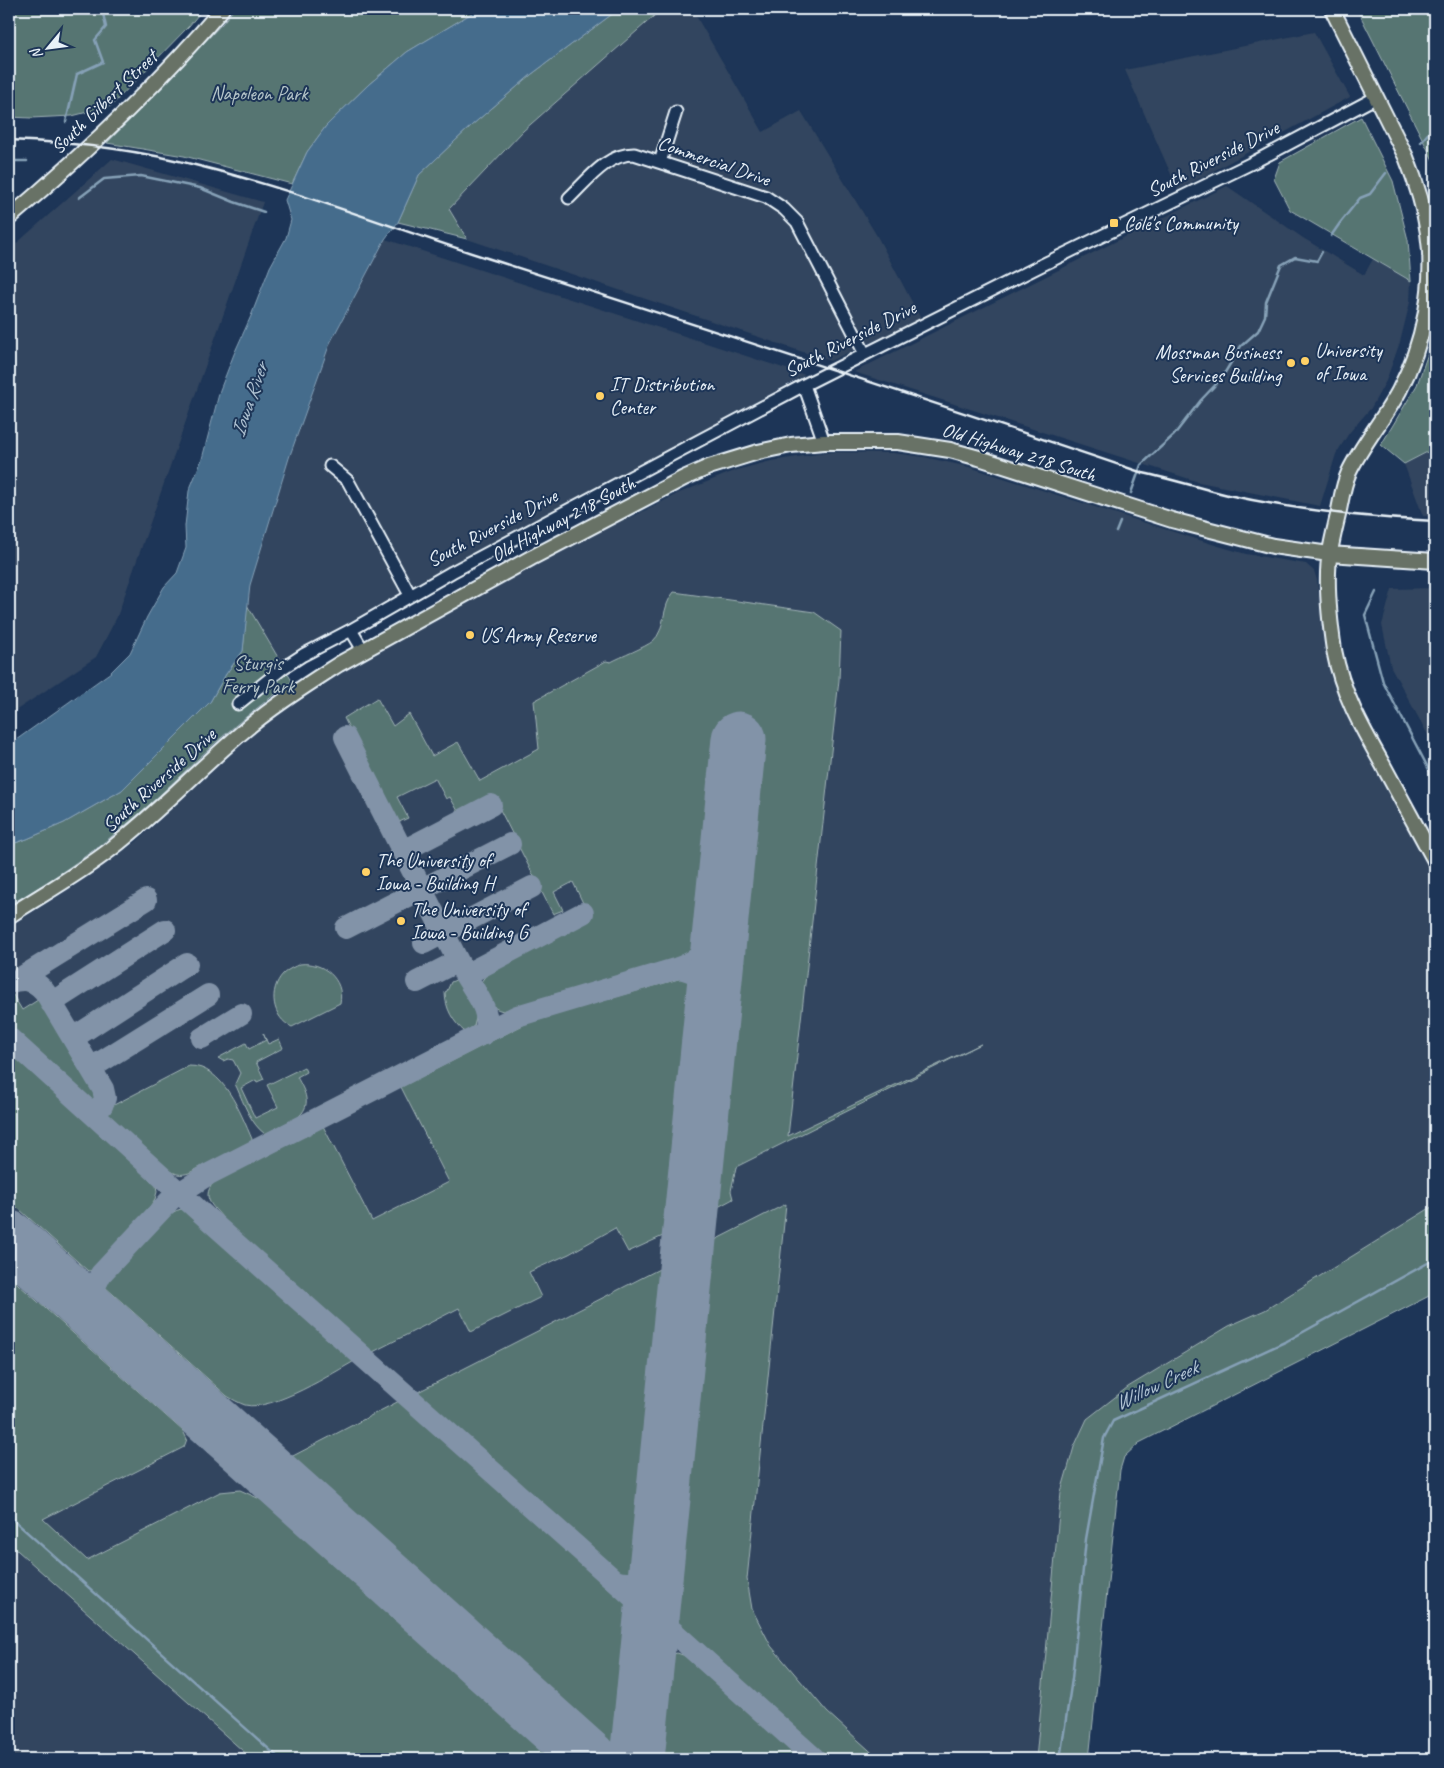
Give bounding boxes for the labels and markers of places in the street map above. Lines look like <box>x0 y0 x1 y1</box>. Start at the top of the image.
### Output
place label: Cole's Community <box>1124 211 1240 236</box>
marker: Cole's Community <box>1108 217 1120 229</box>
place label: University of Iowa <box>1315 338 1384 386</box>
place label: Mossman Business Services Building <box>1155 340 1283 388</box>
marker: University of Iowa <box>1299 355 1311 367</box>
marker: Mossman Business Services Building <box>1285 357 1297 369</box>
place label: IT Distribution Center <box>610 372 715 420</box>
marker: IT Distribution Center <box>594 390 606 402</box>
place label: US Army Reserve <box>480 623 598 648</box>
marker: US Army Reserve <box>464 629 476 641</box>
place label: The University of Iowa - Building H <box>376 848 498 896</box>
marker: The University of Iowa - Building H <box>360 866 372 878</box>
place label: The University of Iowa - Building G <box>411 897 530 945</box>
marker: The University of Iowa - Building G <box>395 915 407 927</box>

